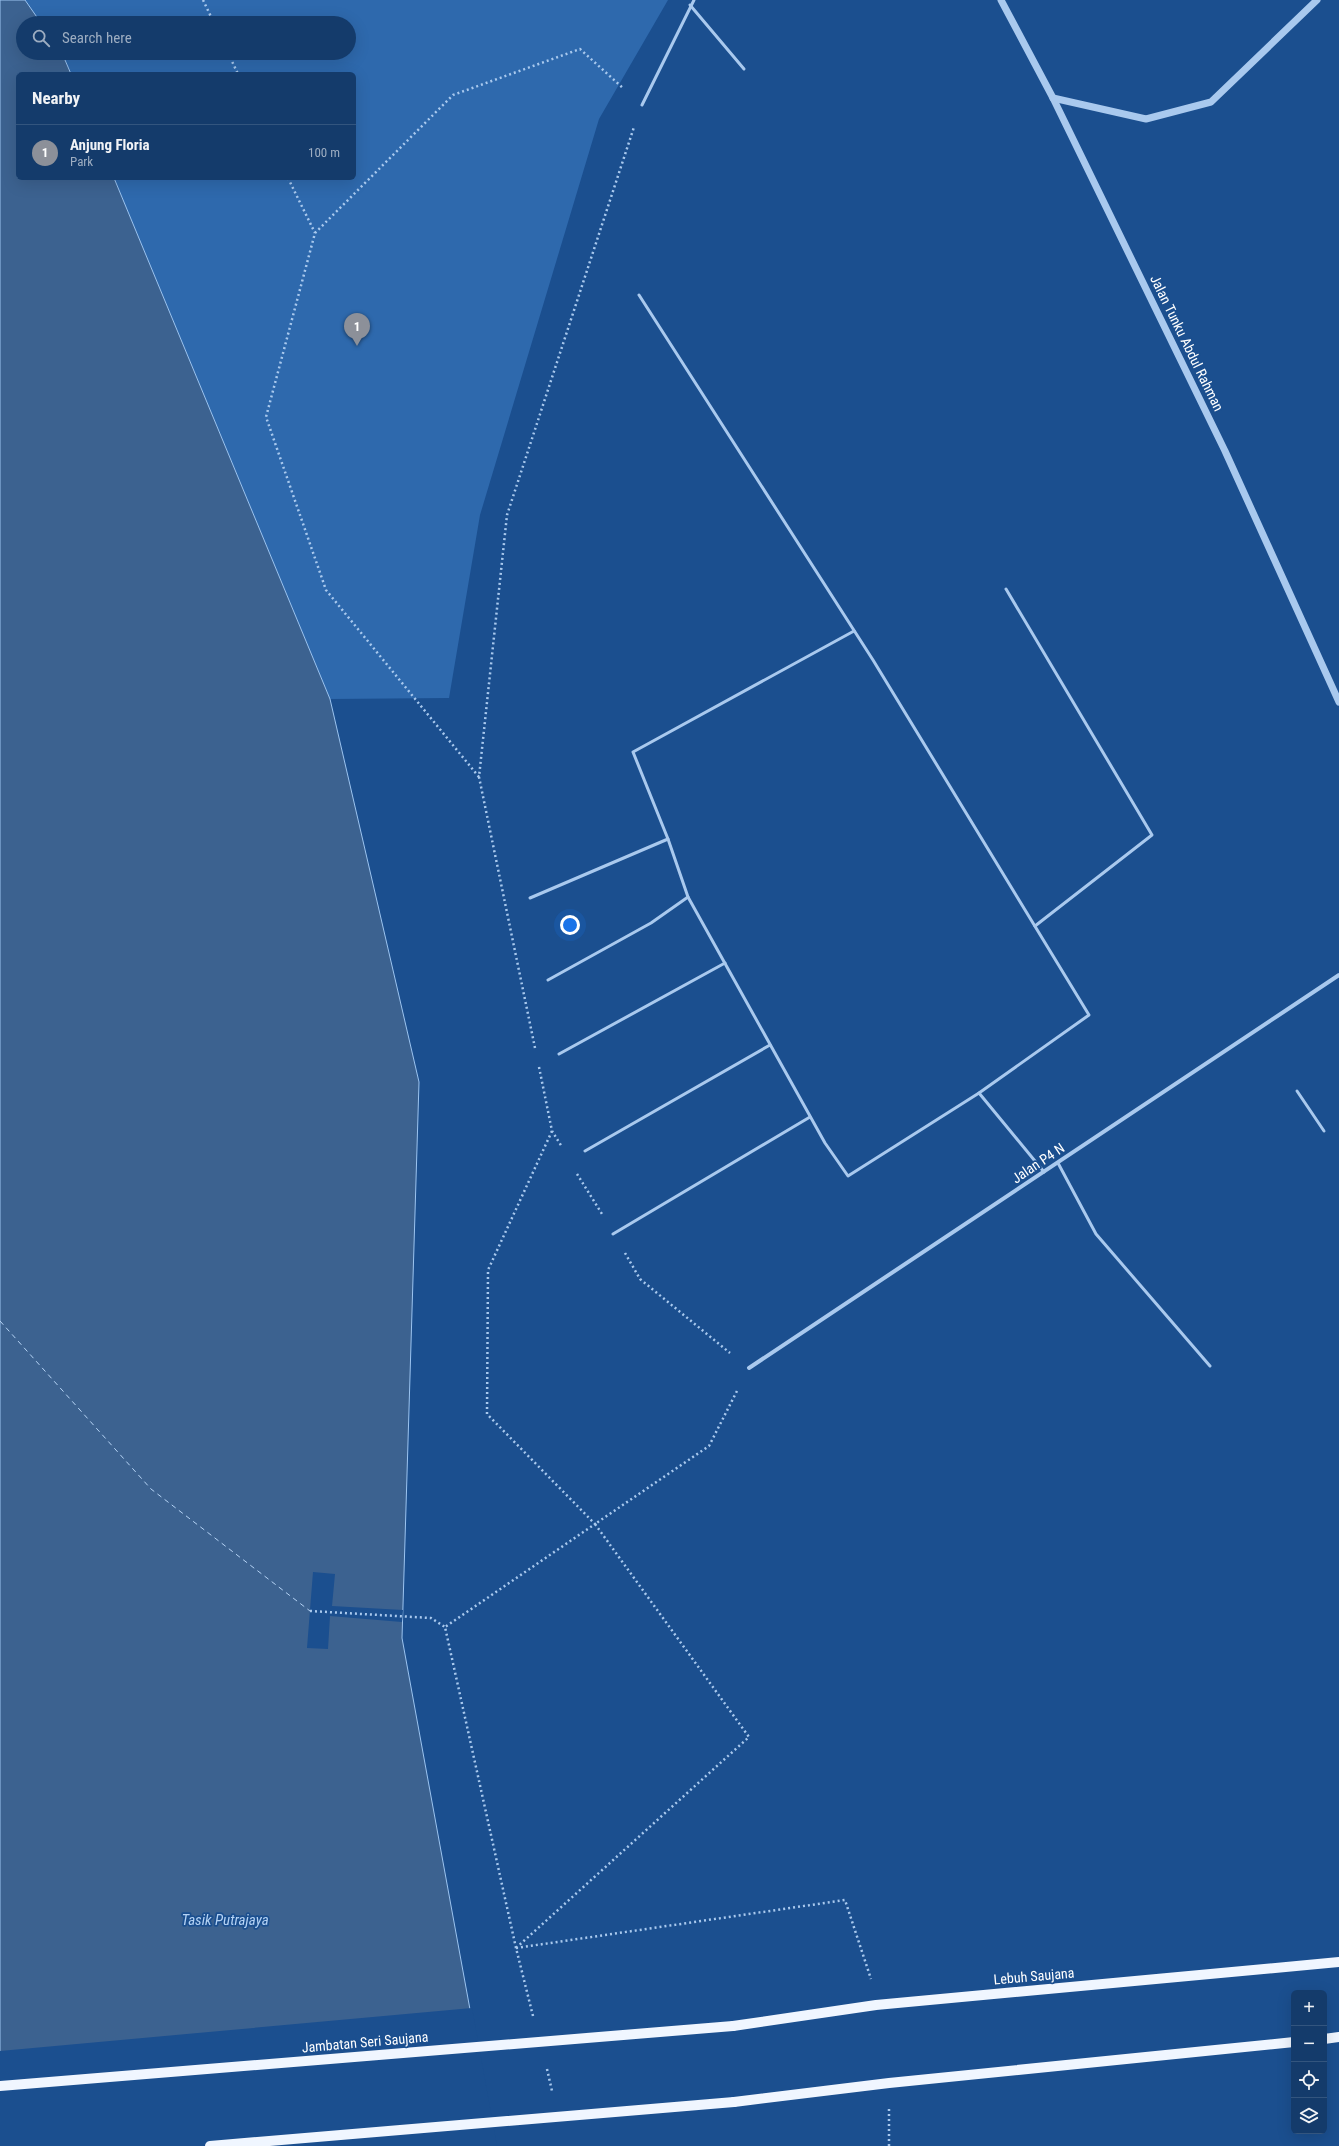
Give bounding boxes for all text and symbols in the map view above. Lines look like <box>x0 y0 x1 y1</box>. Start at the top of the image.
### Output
search box <box>16 16 356 60</box>
icon: search <box>30 27 52 49</box>
text: Search here <box>62 29 132 47</box>
text: Nearby <box>32 88 80 108</box>
text: Anjung Floria <box>70 136 150 154</box>
text: 1 <box>42 145 48 160</box>
text: 100 m <box>308 145 340 160</box>
text: Park <box>70 154 93 169</box>
street label: Jalan Tunku Abdul Rahman <box>1147 272 1227 414</box>
pin: 1 <box>344 313 370 346</box>
your location <box>560 915 580 935</box>
street label: Jalan P4 N <box>1009 1140 1067 1186</box>
water label: Tasik Putrajaya <box>181 1911 269 1929</box>
street label: Lebuh Saujana <box>993 1965 1075 1987</box>
map controls <box>1291 1990 1327 2134</box>
button: + <box>1291 1990 1327 2026</box>
button: − <box>1291 2026 1327 2062</box>
street label: Jambatan Seri Saujana <box>301 2028 429 2056</box>
button: locate <box>1291 2062 1327 2098</box>
button: layers <box>1291 2098 1327 2134</box>

